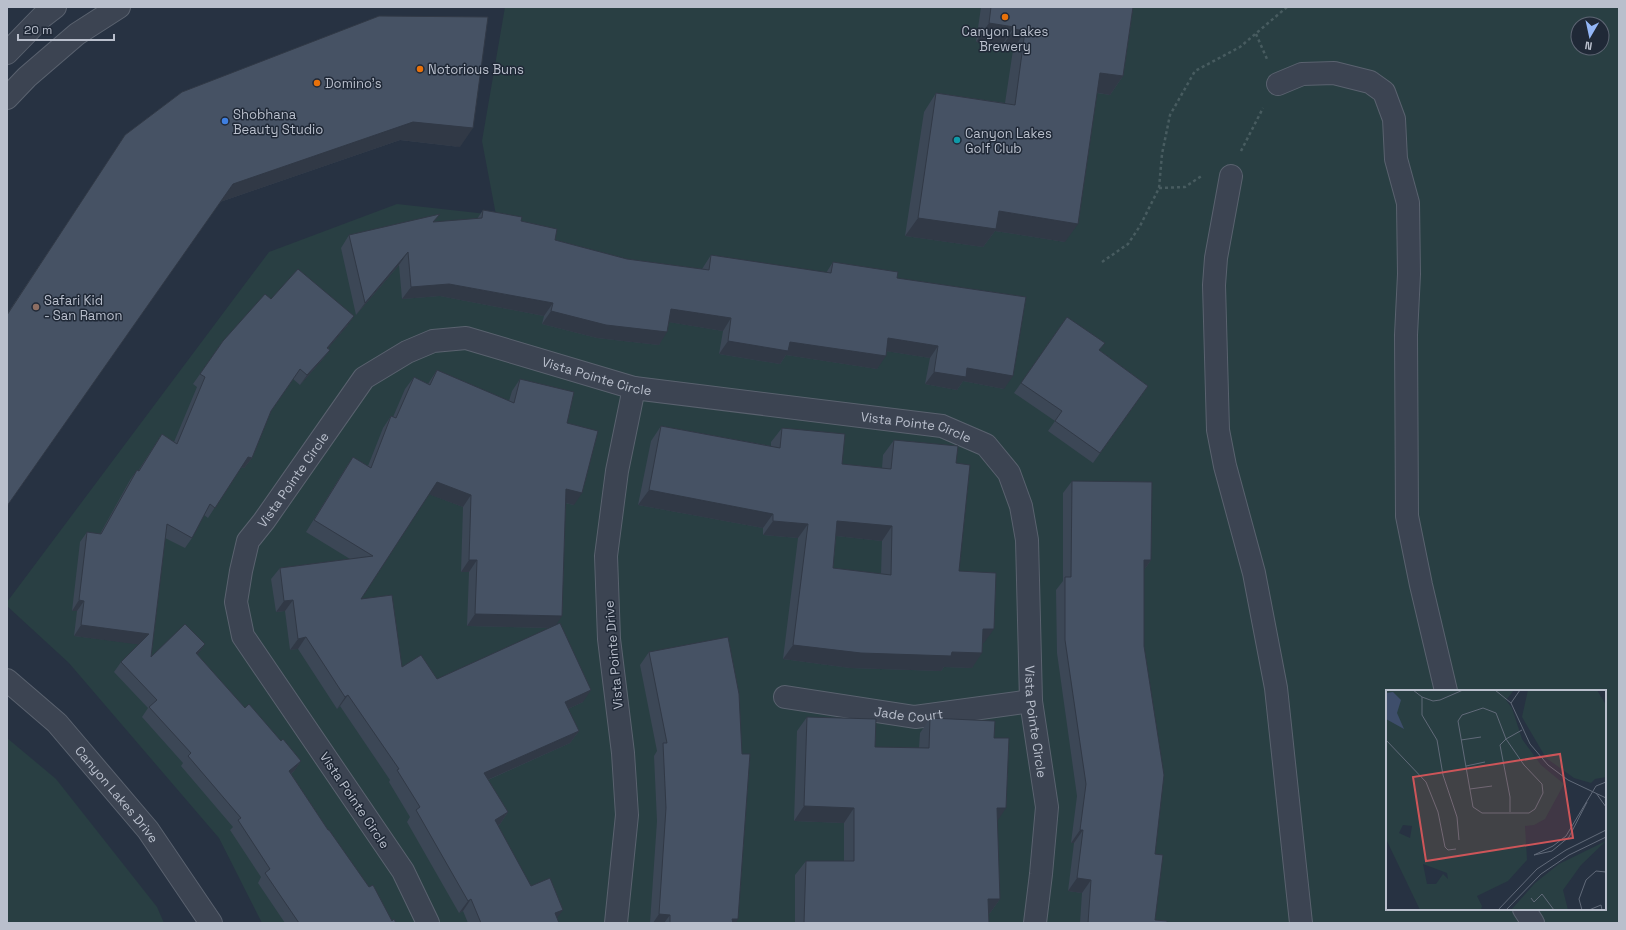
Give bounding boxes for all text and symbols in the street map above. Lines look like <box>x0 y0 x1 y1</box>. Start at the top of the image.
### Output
marker: Canyon Lakes Brewery <box>1000 12 1010 22</box>
scale bar <box>18 16 114 42</box>
north arrow <box>1570 16 1610 56</box>
text: 20 m <box>24 22 52 38</box>
place label: Canyon Lakes Brewery <box>962 23 1049 55</box>
text: N <box>1584 38 1593 53</box>
place label: Notorious Buns <box>428 61 524 78</box>
marker: Notorious Buns <box>415 64 425 74</box>
place label: Domino's <box>325 75 382 92</box>
marker: Domino's <box>312 78 322 88</box>
place label: Shobhana Beauty Studio <box>233 106 323 138</box>
marker: Shobhana Beauty Studio <box>220 116 230 126</box>
place label: Canyon Lakes Golf Club <box>965 125 1052 157</box>
marker: Canyon Lakes Golf Club <box>952 135 962 145</box>
place label: Safari Kid - San Ramon <box>44 292 123 324</box>
marker: Safari Kid - San Ramon <box>31 302 41 312</box>
street label: Vista Pointe Circle <box>540 353 652 399</box>
street label: Vista Pointe Circle <box>860 408 974 447</box>
street label: Vista Pointe Circle <box>254 429 333 531</box>
street label: Vista Pointe Drive <box>600 600 627 710</box>
street label: Vista Pointe Circle <box>1021 665 1050 779</box>
inset map <box>1386 690 1606 910</box>
street label: Jade Court <box>873 703 944 726</box>
street label: Canyon Lakes Drive <box>71 742 162 846</box>
street label: Vista Pointe Circle <box>316 749 393 852</box>

